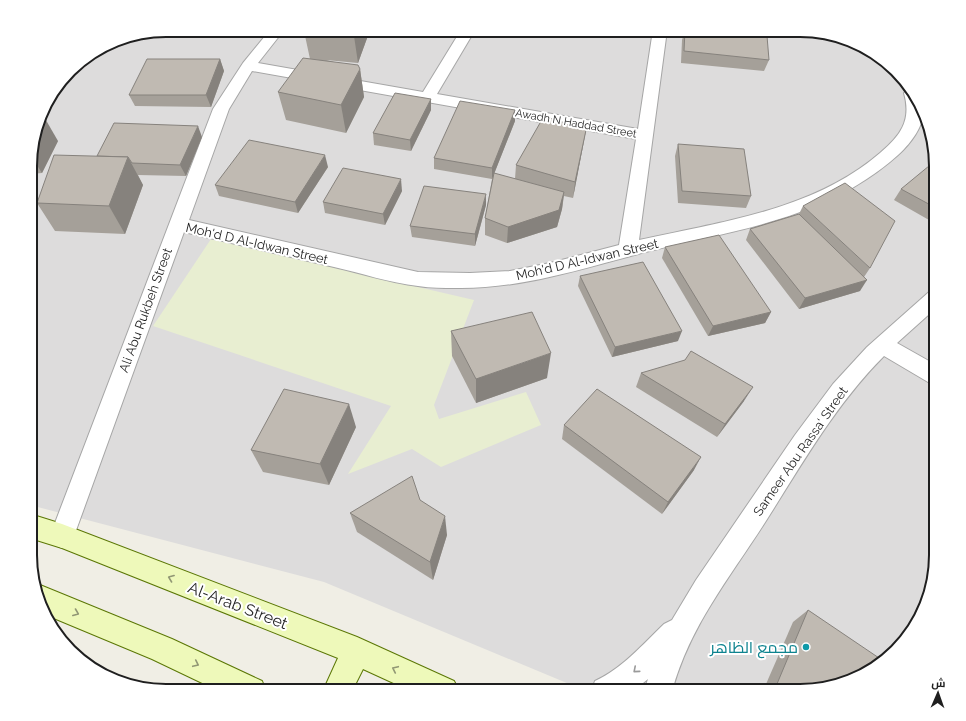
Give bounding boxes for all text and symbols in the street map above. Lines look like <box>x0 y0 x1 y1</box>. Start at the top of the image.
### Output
street label: Awadh N Haddad Street <box>514 106 638 141</box>
street label: Moh'd D Al-Idwan Street <box>184 220 330 267</box>
street label: Moh'd D Al-Idwan Street <box>515 236 660 283</box>
street label: Ali Abu Rukbeh Street <box>116 245 175 375</box>
street label: Sameer Abu Rassa‘ Street <box>750 383 851 519</box>
one-way arrow <box>168 575 175 583</box>
street label: Al-Arab Street <box>185 578 291 633</box>
one-way arrow <box>72 608 80 616</box>
place label: مجمع الظاهر <box>709 638 798 659</box>
marker: مجمع الظاهر <box>801 642 811 652</box>
one-way arrow <box>191 659 199 667</box>
one-way arrow <box>633 665 641 672</box>
one-way arrow <box>392 666 400 674</box>
north arrow <box>918 673 958 713</box>
text: ش <box>931 677 946 690</box>

